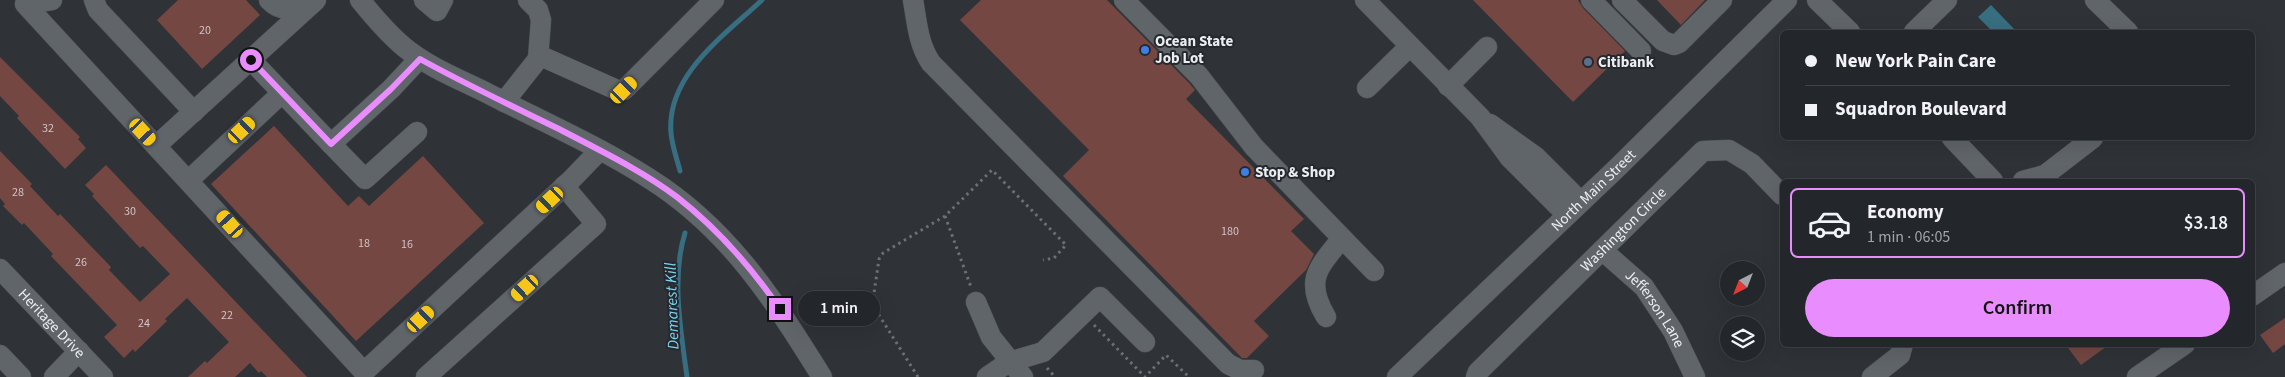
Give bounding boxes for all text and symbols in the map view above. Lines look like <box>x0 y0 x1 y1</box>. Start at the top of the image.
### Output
house number: 20 <box>199 22 211 39</box>
place label: Ocean State Job Lot <box>1155 31 1233 69</box>
marker: Ocean State Job Lot <box>1139 44 1151 56</box>
text: New York Pain Care <box>1835 48 1996 75</box>
route start <box>240 49 262 71</box>
place label: Citibank <box>1598 52 1655 73</box>
marker: Citibank <box>1582 56 1594 68</box>
car <box>608 74 639 106</box>
text: Squadron Boulevard <box>1835 96 2007 123</box>
car <box>225 114 258 146</box>
car <box>127 116 158 148</box>
house number: 32 <box>42 120 54 137</box>
street label: North Main Street <box>1547 145 1641 236</box>
place label: Stop & Shop <box>1255 162 1336 183</box>
marker: Stop & Shop <box>1239 166 1251 178</box>
street label: Washington Circle <box>1576 183 1671 277</box>
house number: 28 <box>12 184 24 201</box>
car <box>533 184 566 216</box>
text: Economy <box>1867 199 1944 226</box>
icon: car <box>1807 201 1852 246</box>
house number: 30 <box>124 203 136 220</box>
car <box>214 208 245 240</box>
text: $3.18 <box>2184 210 2228 237</box>
house number: 180 <box>1221 223 1239 240</box>
text: 1 min · 06:05 <box>1867 226 1950 248</box>
house number: 18 <box>358 235 370 252</box>
house number: 16 <box>401 236 413 253</box>
house number: 26 <box>75 254 87 271</box>
north arrow <box>1720 261 1765 306</box>
map controls <box>1720 261 1765 361</box>
water label: Demarest Kill <box>659 262 685 350</box>
street label: Jefferson Lane <box>1620 265 1689 351</box>
car <box>508 272 541 304</box>
button: Confirm <box>1805 279 2230 337</box>
street label: Heritage Drive <box>13 284 90 363</box>
callout: 1 min <box>798 292 880 326</box>
text: 1 min <box>820 297 858 319</box>
route end <box>769 298 791 320</box>
car <box>404 303 437 335</box>
house number: 22 <box>221 307 233 324</box>
house number: 24 <box>138 315 150 332</box>
button: layers <box>1720 316 1765 361</box>

